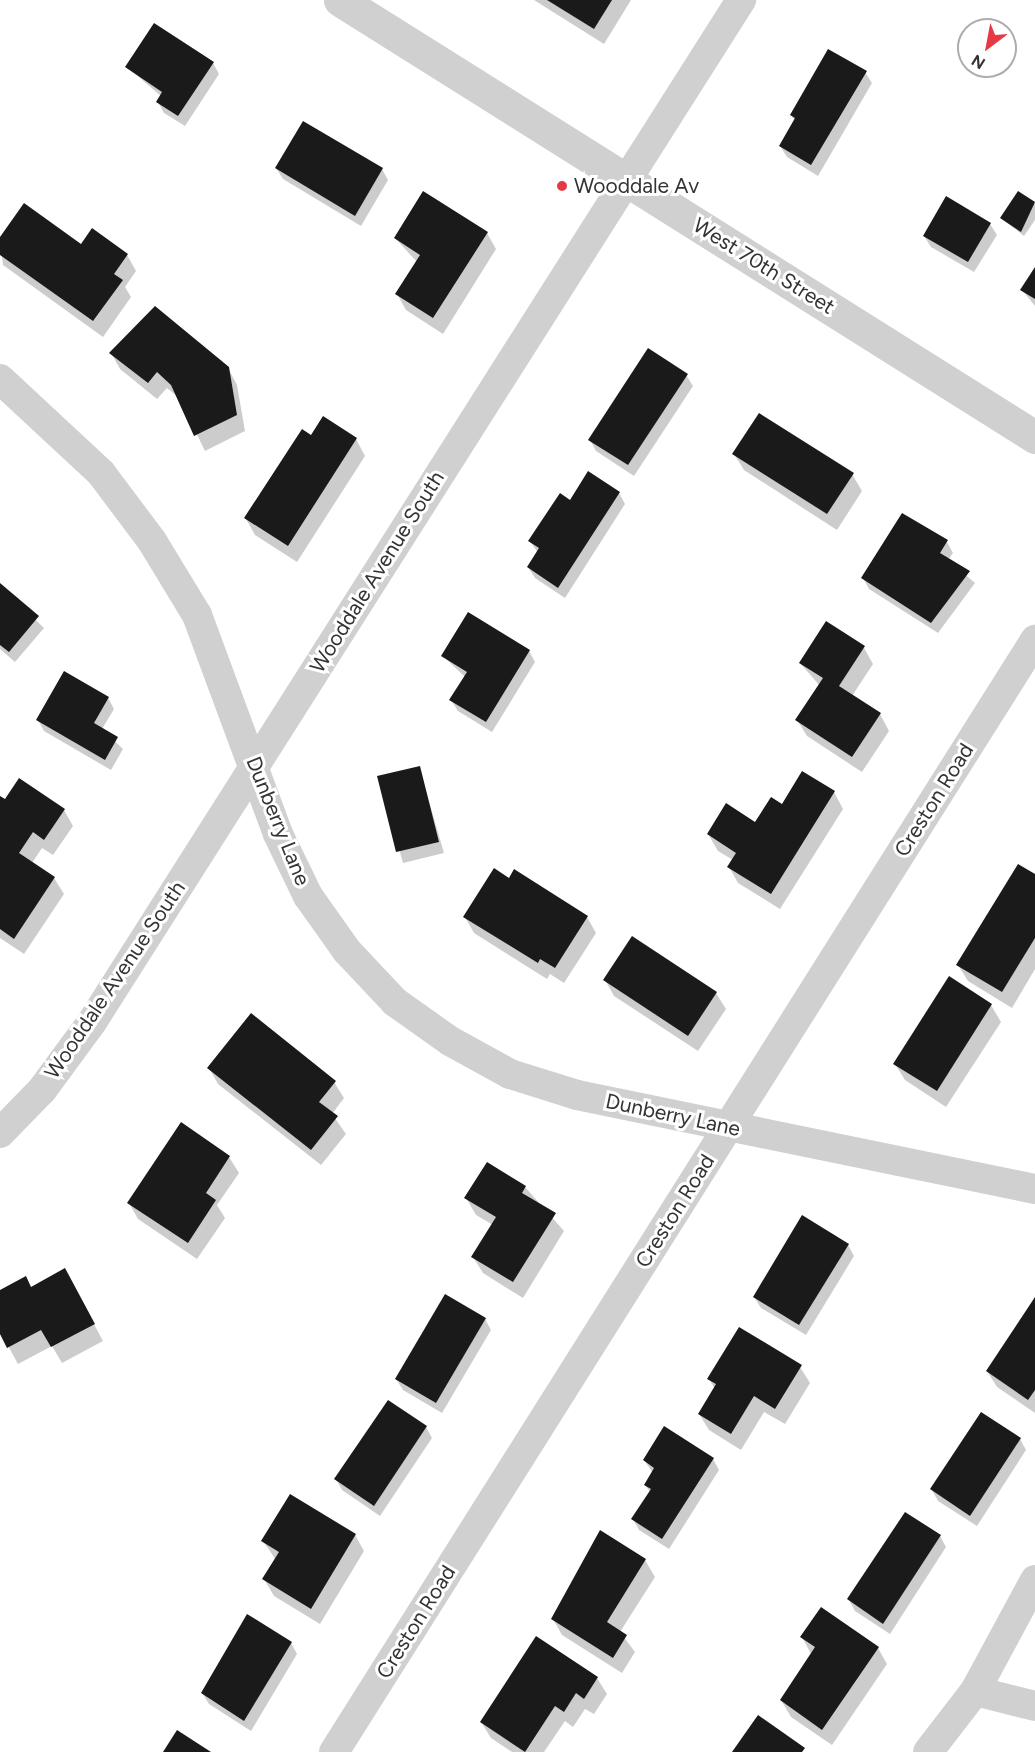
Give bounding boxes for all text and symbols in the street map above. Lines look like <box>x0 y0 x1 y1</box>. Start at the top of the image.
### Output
north arrow <box>957 18 1017 78</box>
text: N <box>968 51 989 73</box>
place label: Wooddale Av <box>574 173 699 199</box>
marker: Wooddale Av <box>555 179 569 193</box>
street label: West 70th Street <box>689 212 839 320</box>
street label: Wooddale Avenue South <box>305 467 449 677</box>
street label: Creston Road <box>889 739 979 861</box>
street label: Dunberry Lane <box>241 753 315 889</box>
street label: Wooddale Avenue South <box>39 876 191 1084</box>
street label: Dunberry Lane <box>603 1088 743 1142</box>
street label: Creston Road <box>630 1150 720 1272</box>
street label: Creston Road <box>371 1561 461 1683</box>

